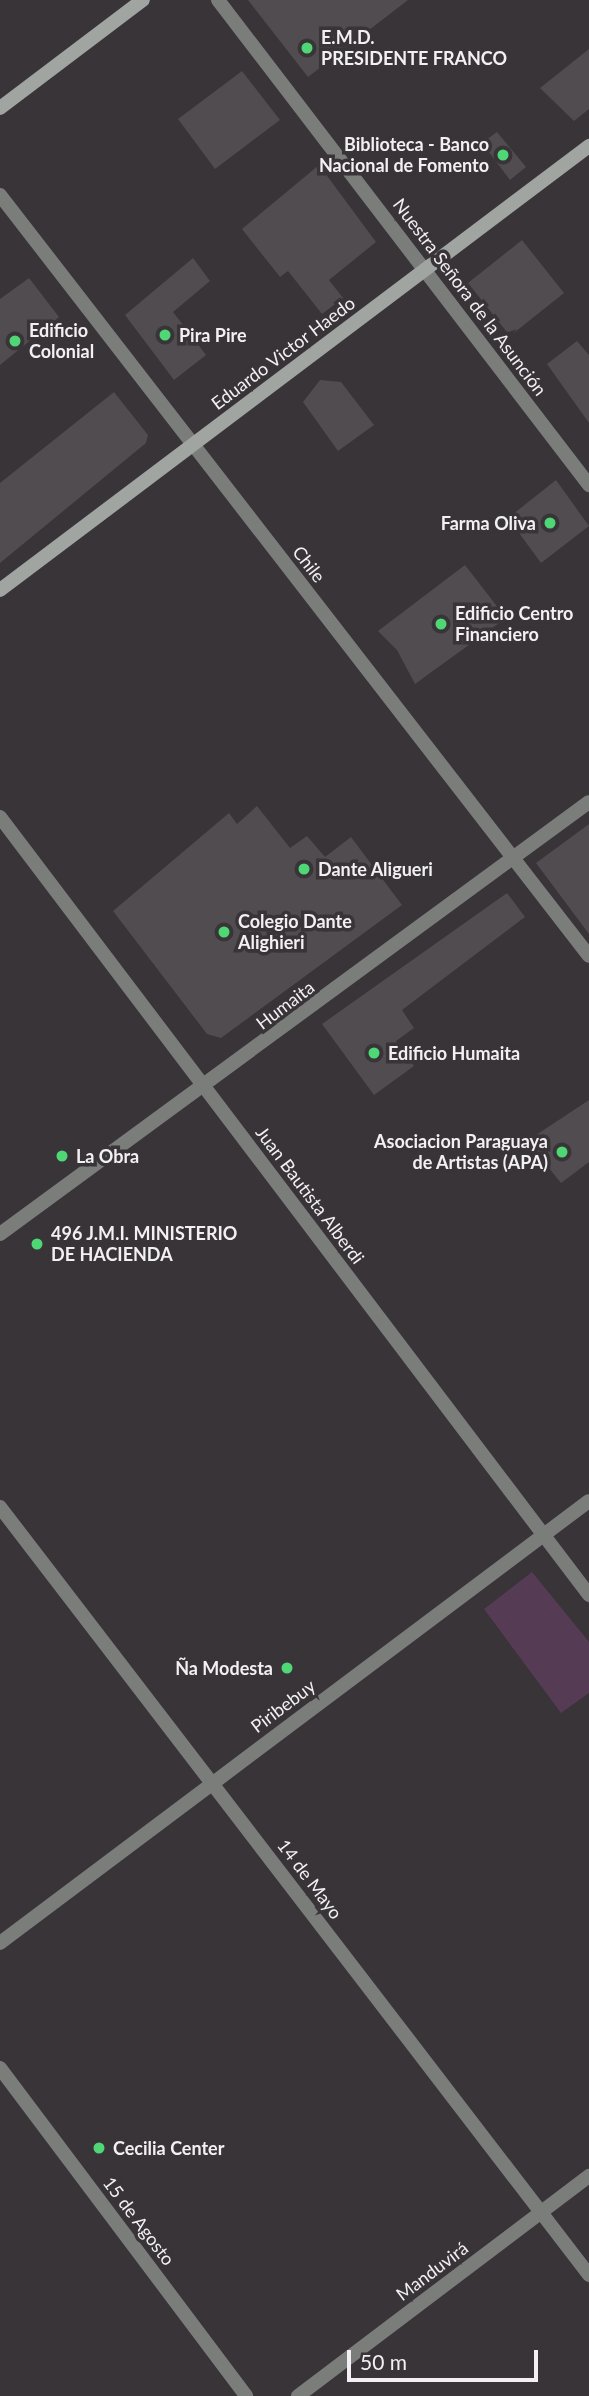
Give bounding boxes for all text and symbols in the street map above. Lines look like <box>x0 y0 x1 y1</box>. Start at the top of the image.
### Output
place label: E.M.D. PRESIDENTE FRANCO <box>321 27 507 70</box>
marker: E.M.D. PRESIDENTE FRANCO <box>299 40 315 56</box>
place label: Biblioteca - Banco Nacional de Fomento <box>319 134 489 176</box>
marker: Biblioteca - Banco Nacional de Fomento <box>495 147 511 163</box>
street label: Nuestra Señora de la Asunción <box>389 194 551 400</box>
street label: Eduardo Victor Haedo <box>207 292 359 414</box>
place label: Edificio Colonial <box>29 320 94 362</box>
place label: Pira Pire <box>179 324 247 346</box>
marker: Pira Pire <box>157 327 173 343</box>
marker: Edificio Colonial <box>7 333 23 349</box>
place label: Farma Oliva <box>441 512 536 534</box>
marker: Farma Oliva <box>542 515 558 531</box>
street label: Chile <box>288 542 330 586</box>
place label: Ediﬁcio Centro Financiero <box>455 603 573 646</box>
marker: Ediﬁcio Centro Financiero <box>433 616 449 632</box>
place label: Dante Aligueri <box>318 858 433 880</box>
marker: Dante Aligueri <box>296 861 312 877</box>
place label: Colegio Dante Alighieri <box>238 911 352 954</box>
marker: Colegio Dante Alighieri <box>216 924 232 940</box>
street label: Humaita <box>252 976 318 1034</box>
place label: Edificio Humaita <box>388 1042 520 1064</box>
marker: Edificio Humaita <box>366 1045 382 1061</box>
street label: Juan Bautista Alberdi <box>251 1122 369 1268</box>
place label: Asociacion Paraguaya de Artistas (APA) <box>374 1131 548 1174</box>
marker: Asociacion Paraguaya de Artistas (APA) <box>554 1144 570 1160</box>
place label: La Obra <box>76 1145 139 1167</box>
marker: La Obra <box>54 1148 70 1164</box>
place label: 496 J.M.I. MINISTERIO DE HACIENDA <box>51 1223 238 1266</box>
marker: 496 J.M.I. MINISTERIO DE HACIENDA <box>29 1236 45 1252</box>
place label: Ña Modesta <box>175 1657 273 1679</box>
marker: Ña Modesta <box>279 1660 295 1676</box>
street label: Piribebuy <box>247 1675 319 1737</box>
street label: 14 de Mayo <box>273 1835 347 1923</box>
place label: Cecilia Center <box>113 2137 224 2159</box>
marker: Cecilia Center <box>91 2140 107 2156</box>
street label: 15 de Agosto <box>99 2172 179 2270</box>
street label: Manduvirá <box>392 2237 472 2305</box>
scale bar <box>351 2336 542 2380</box>
text: 50 m <box>360 2349 407 2374</box>

